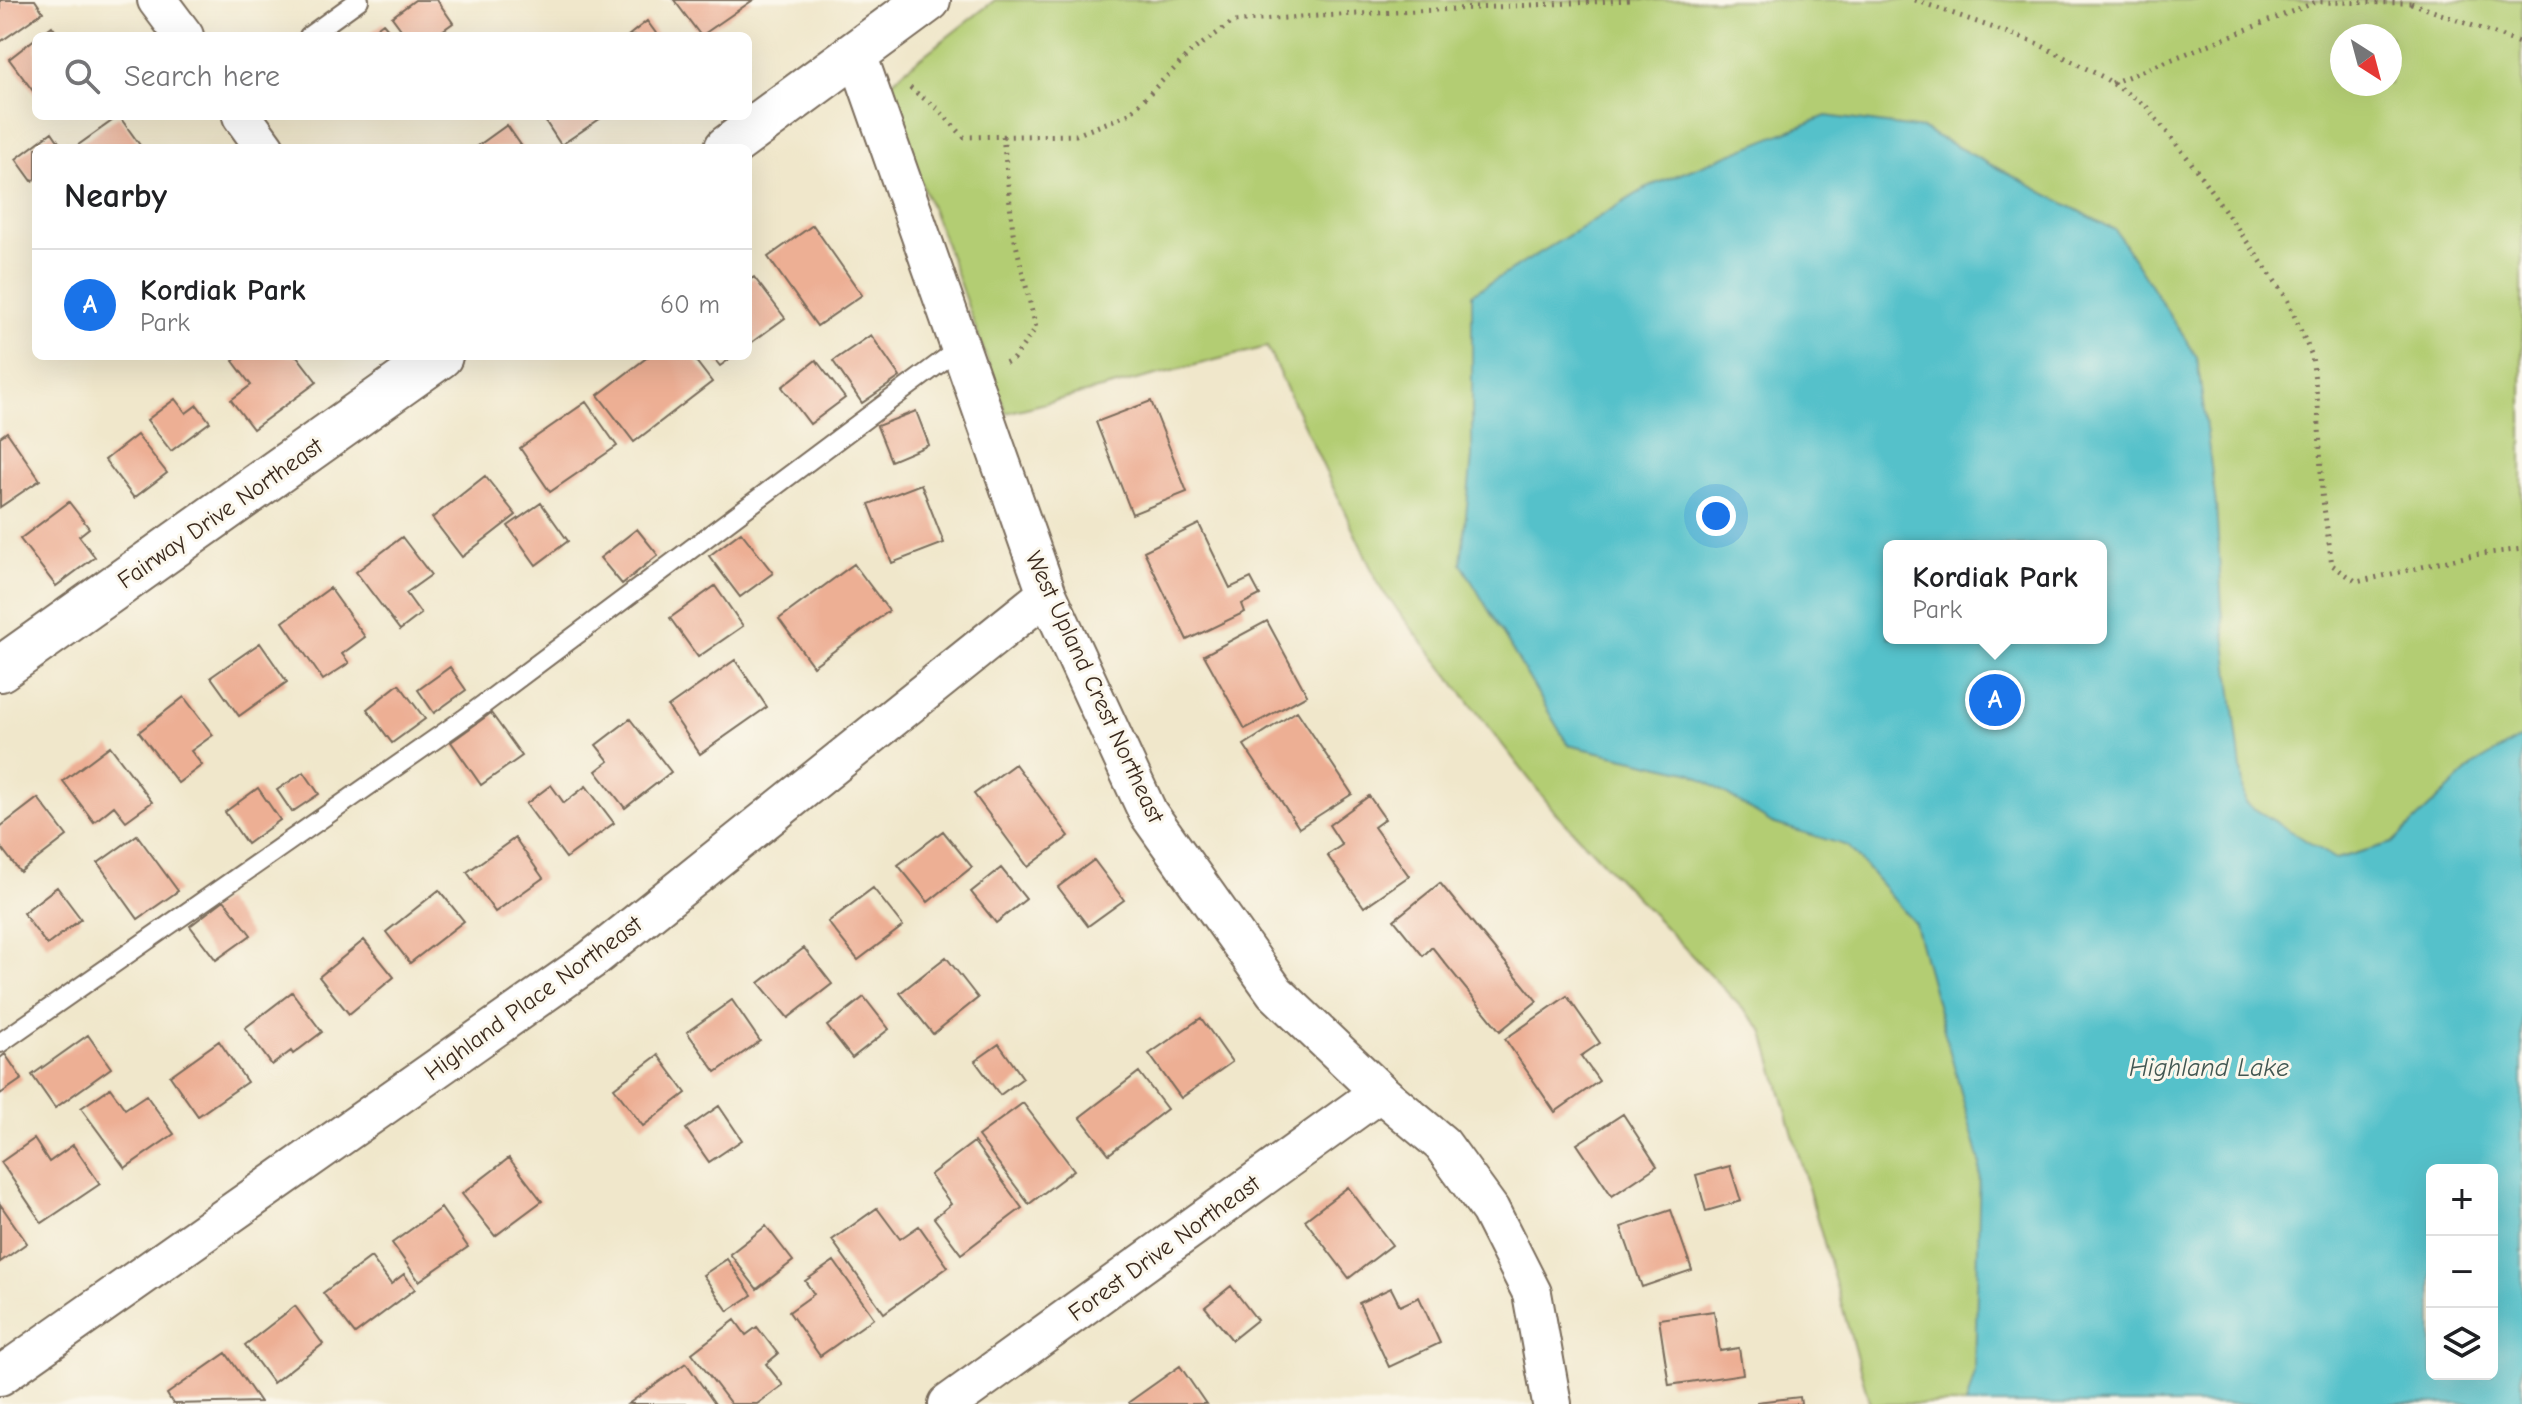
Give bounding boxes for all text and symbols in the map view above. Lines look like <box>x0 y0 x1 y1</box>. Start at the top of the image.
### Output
north arrow <box>2330 24 2402 96</box>
search box <box>32 32 752 120</box>
icon: search <box>60 54 104 98</box>
text: Search here <box>124 59 280 94</box>
text: Nearby <box>64 176 167 216</box>
text: Kordiak Park <box>140 273 306 308</box>
text: A <box>83 290 97 320</box>
text: 60 m <box>660 290 720 320</box>
text: Park <box>140 308 190 338</box>
street label: Fairway Drive Northeast <box>112 431 329 594</box>
your location <box>1696 496 1736 536</box>
popup <box>1883 540 2107 644</box>
street label: West Upland Crest Northeast <box>1020 547 1171 828</box>
text: Kordiak Park <box>1912 560 2078 595</box>
text: Park <box>1912 595 1962 625</box>
pin: A <box>1969 670 2021 730</box>
street label: Highland Place Northeast <box>419 909 648 1086</box>
water label: Highland Lake <box>2129 1053 2289 1083</box>
map controls <box>2426 1164 2498 1380</box>
button: + <box>2426 1164 2498 1236</box>
street label: Forest Drive Northeast <box>1063 1168 1266 1327</box>
button: − <box>2426 1236 2498 1308</box>
button: layers <box>2426 1308 2498 1380</box>

